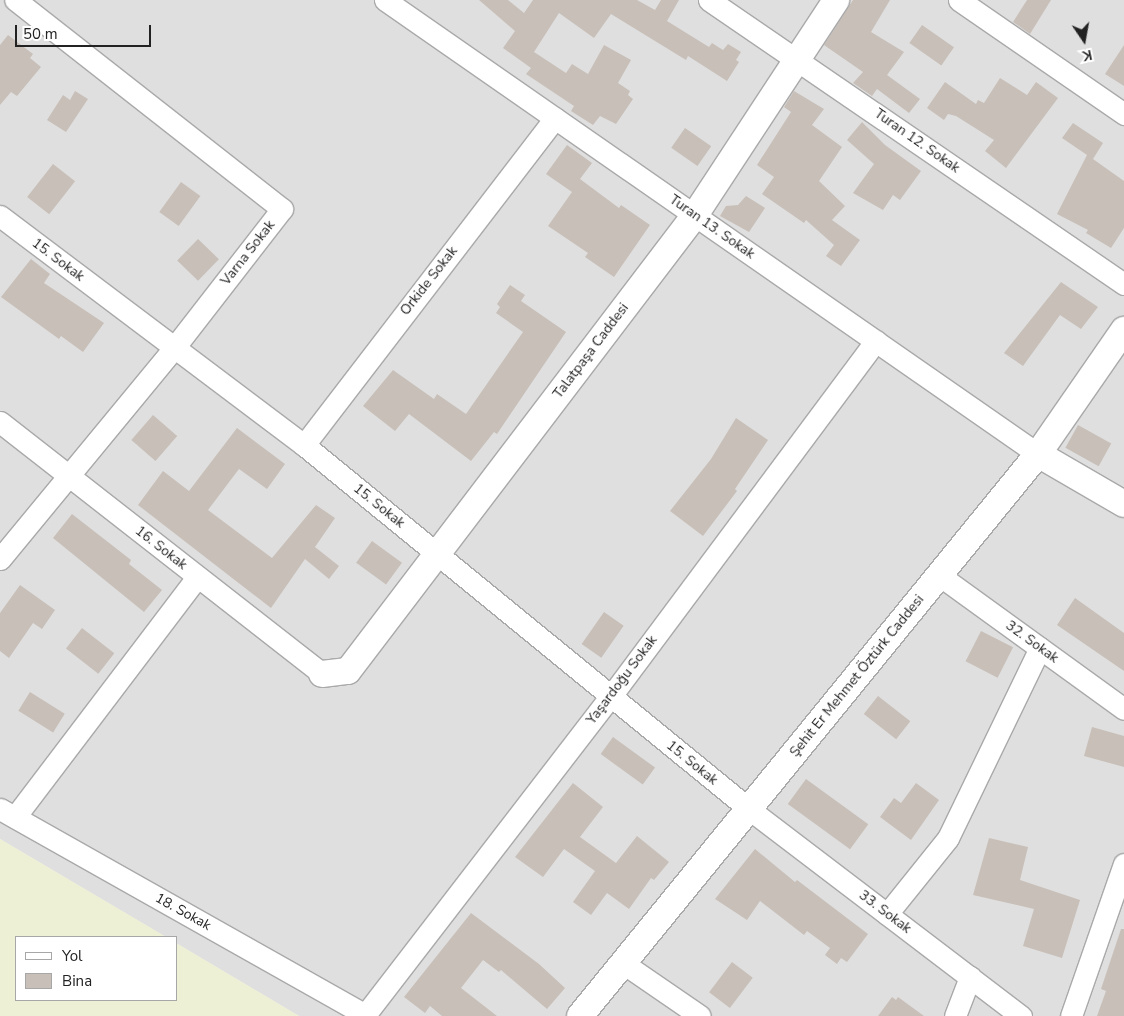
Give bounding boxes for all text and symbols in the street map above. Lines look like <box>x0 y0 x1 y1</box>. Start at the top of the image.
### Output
scale bar <box>18 15 154 47</box>
north arrow <box>1059 15 1109 65</box>
text: 50 m <box>23 24 58 44</box>
text: K <box>1081 45 1094 65</box>
street label: Turan 12. Sokak <box>871 105 963 177</box>
street label: Turan 13. Sokak <box>666 191 758 263</box>
street label: Varna Sokak <box>217 217 279 289</box>
street label: 15. Sokak <box>28 235 88 285</box>
street label: Orkide Sokak <box>397 243 461 319</box>
street label: Talatpaşa Caddesi <box>550 300 632 402</box>
street label: 15. Sokak <box>350 480 408 532</box>
street label: 16. Sokak <box>132 523 190 573</box>
street label: Şehit Er Mehmet Öztürk Caddesi <box>786 592 928 760</box>
street label: 32. Sokak <box>1002 617 1062 667</box>
street label: Yaşardoğu Sokak <box>583 632 661 728</box>
street label: 15. Sokak <box>663 737 721 789</box>
street label: 33. Sokak <box>855 887 915 937</box>
street label: 18. Sokak <box>152 890 214 934</box>
legend <box>15 936 178 1001</box>
text: Yol <box>62 946 83 966</box>
text: Bina <box>62 971 92 991</box>

